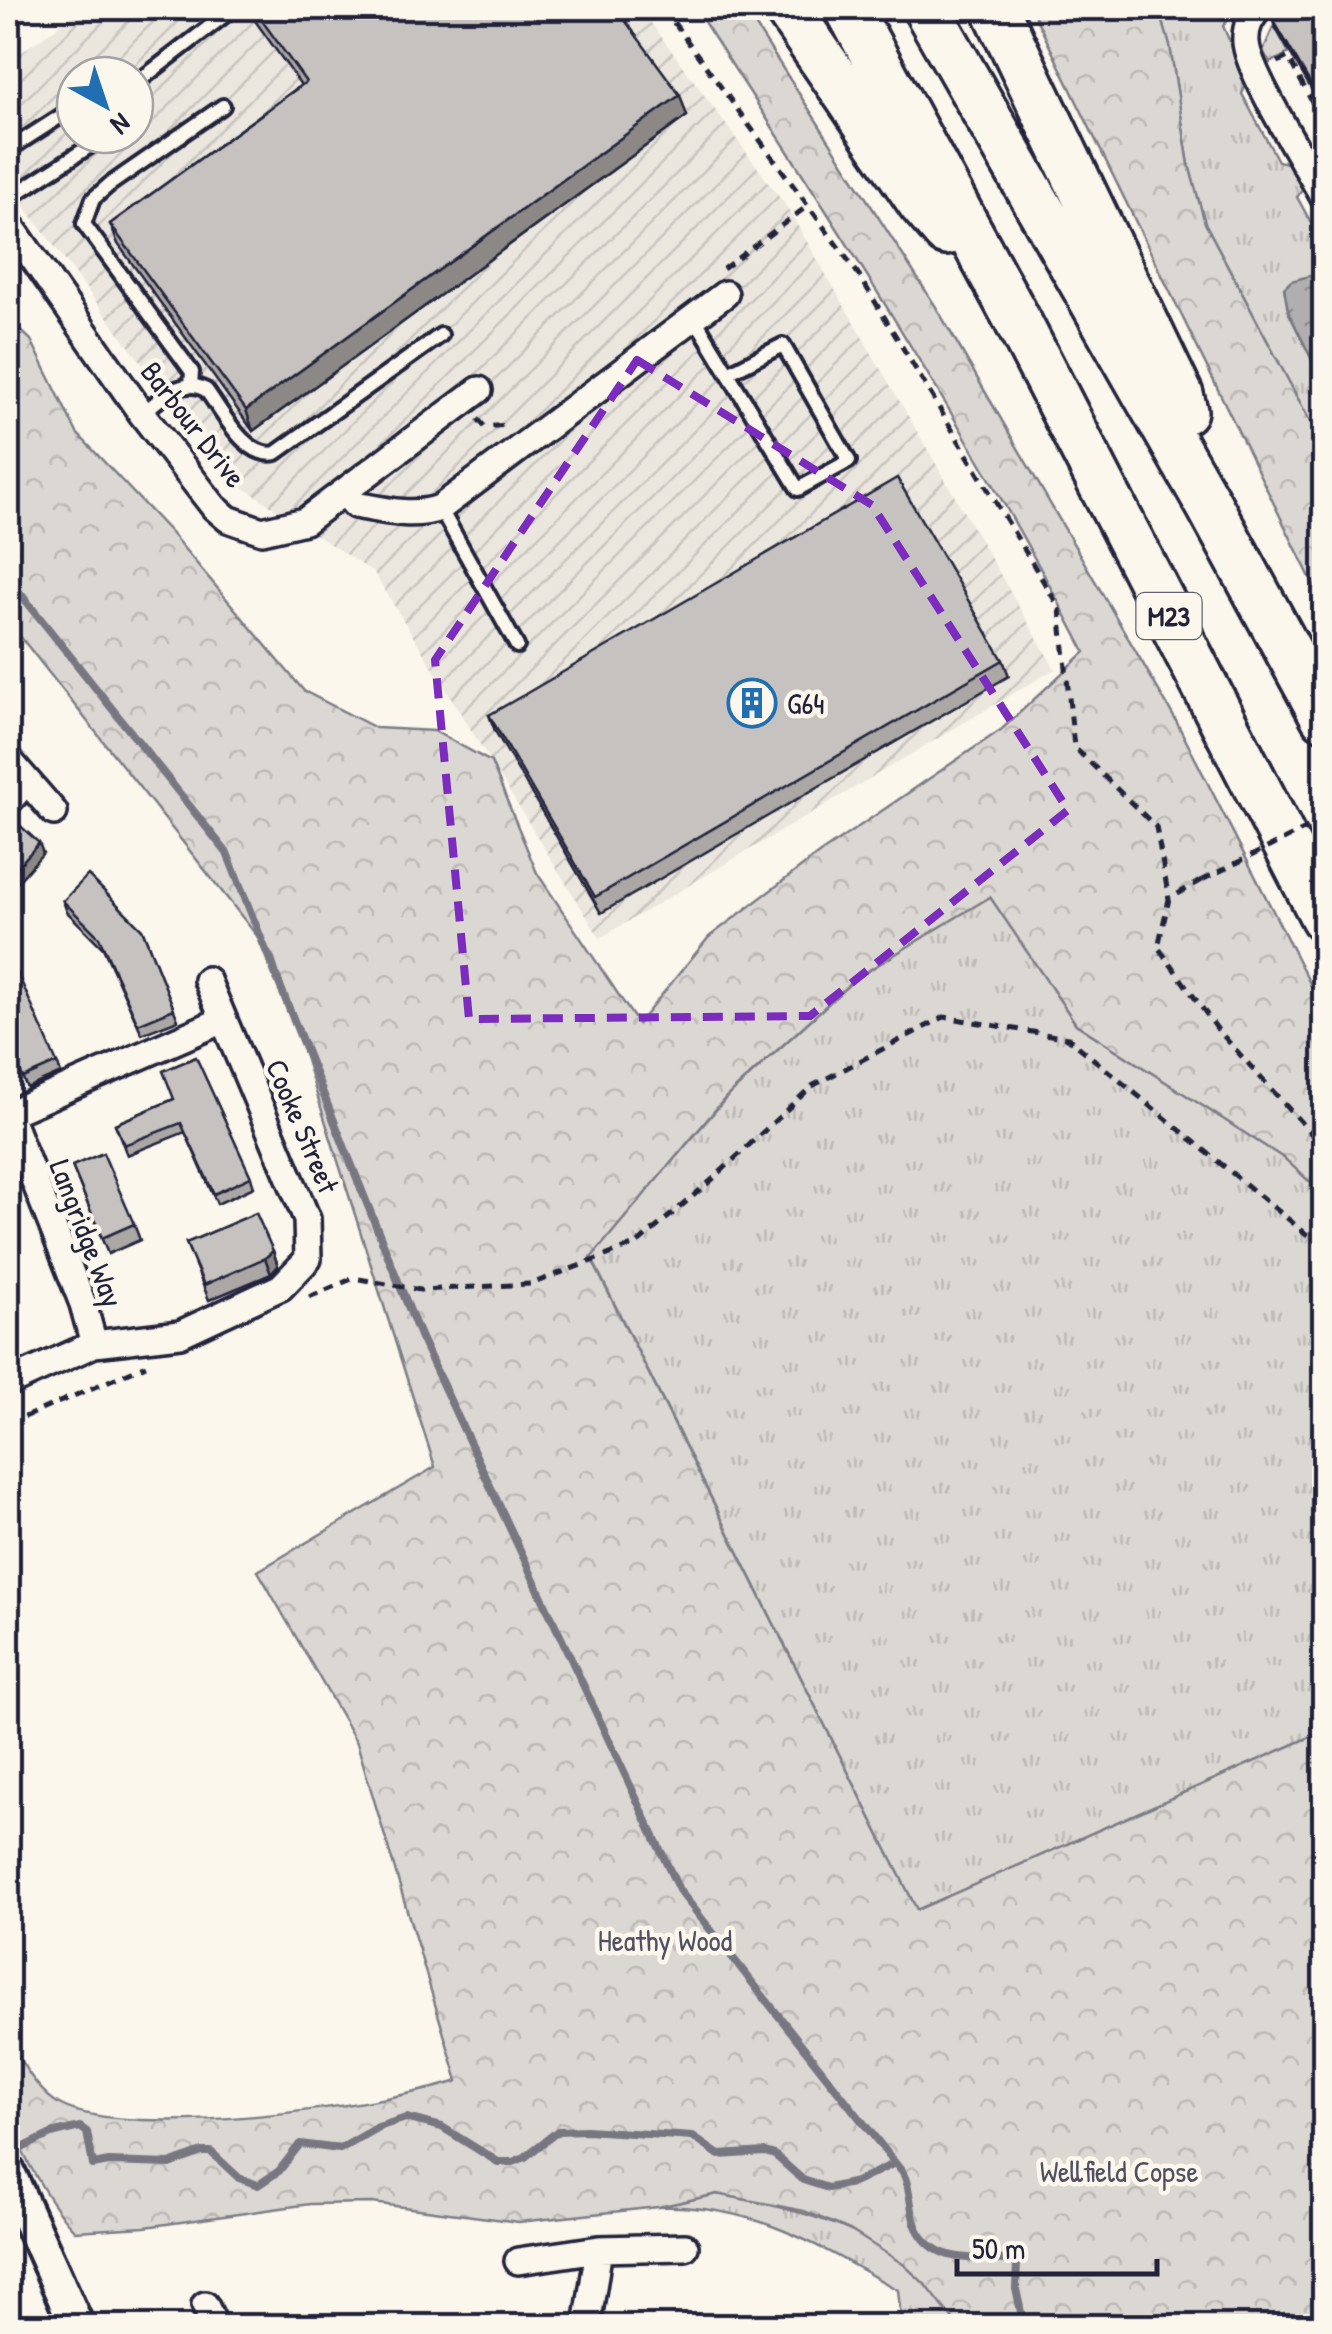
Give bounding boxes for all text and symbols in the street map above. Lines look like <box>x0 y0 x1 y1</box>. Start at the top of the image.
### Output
north arrow <box>55 55 155 155</box>
text: N <box>103 105 139 144</box>
street label: Barbour Drive <box>132 353 256 495</box>
road number: M23 <box>1136 593 1202 639</box>
building icon: G64 <box>726 677 778 729</box>
place label: G64 <box>787 683 825 723</box>
street label: Cooke Street <box>257 1053 349 1200</box>
street label: Langridge Way <box>41 1154 133 1312</box>
park label: Heathy Wood <box>598 1920 733 1960</box>
park label: Wellfield Copse <box>1040 2151 1198 2191</box>
scale bar <box>957 2214 1157 2276</box>
text: 50 m <box>972 2228 1025 2268</box>

